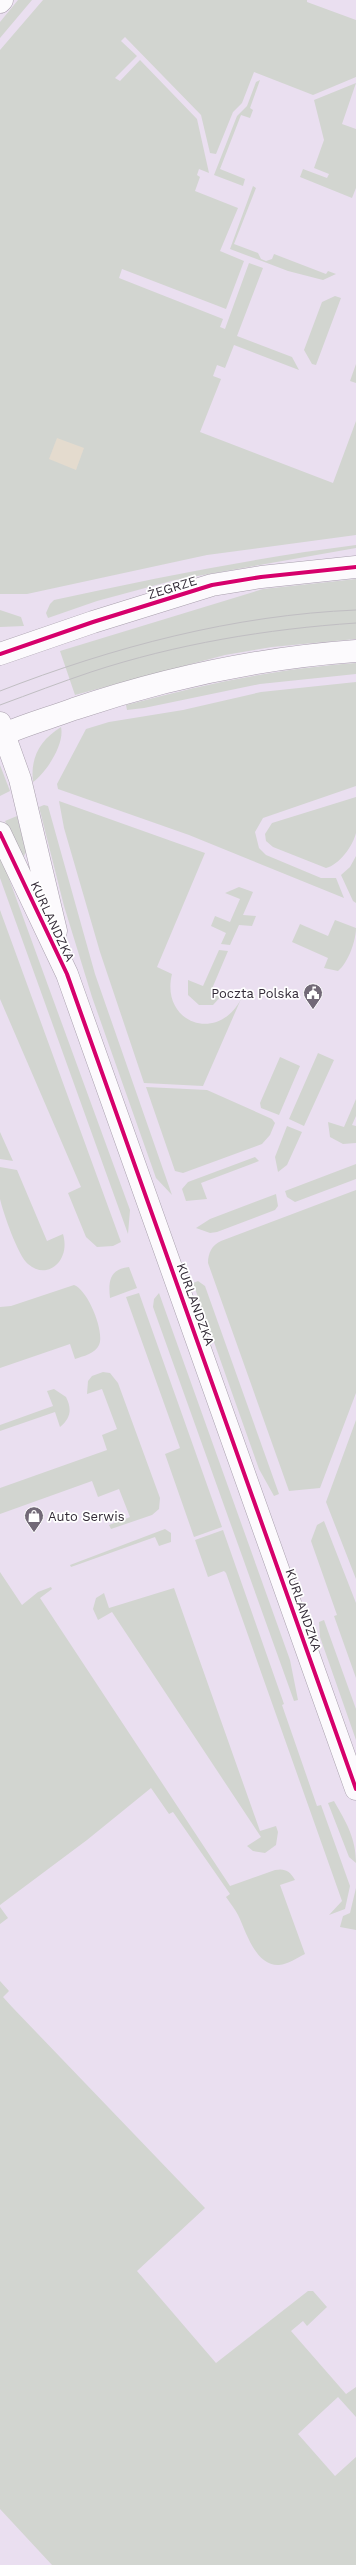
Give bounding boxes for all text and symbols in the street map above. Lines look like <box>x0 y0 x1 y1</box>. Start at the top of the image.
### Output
street label: ŻEGRZE <box>146 573 199 602</box>
street label: KURLANDZKA <box>27 879 78 964</box>
public building icon: Poczta Polska <box>302 982 324 1010</box>
place label: Poczta Polska <box>211 986 300 1001</box>
street label: KURLANDZKA <box>174 1261 218 1348</box>
shop icon: Auto Serwis <box>23 1505 45 1533</box>
place label: Auto Serwis <box>48 1509 125 1524</box>
street label: KURLANDZKA <box>282 1567 325 1654</box>

